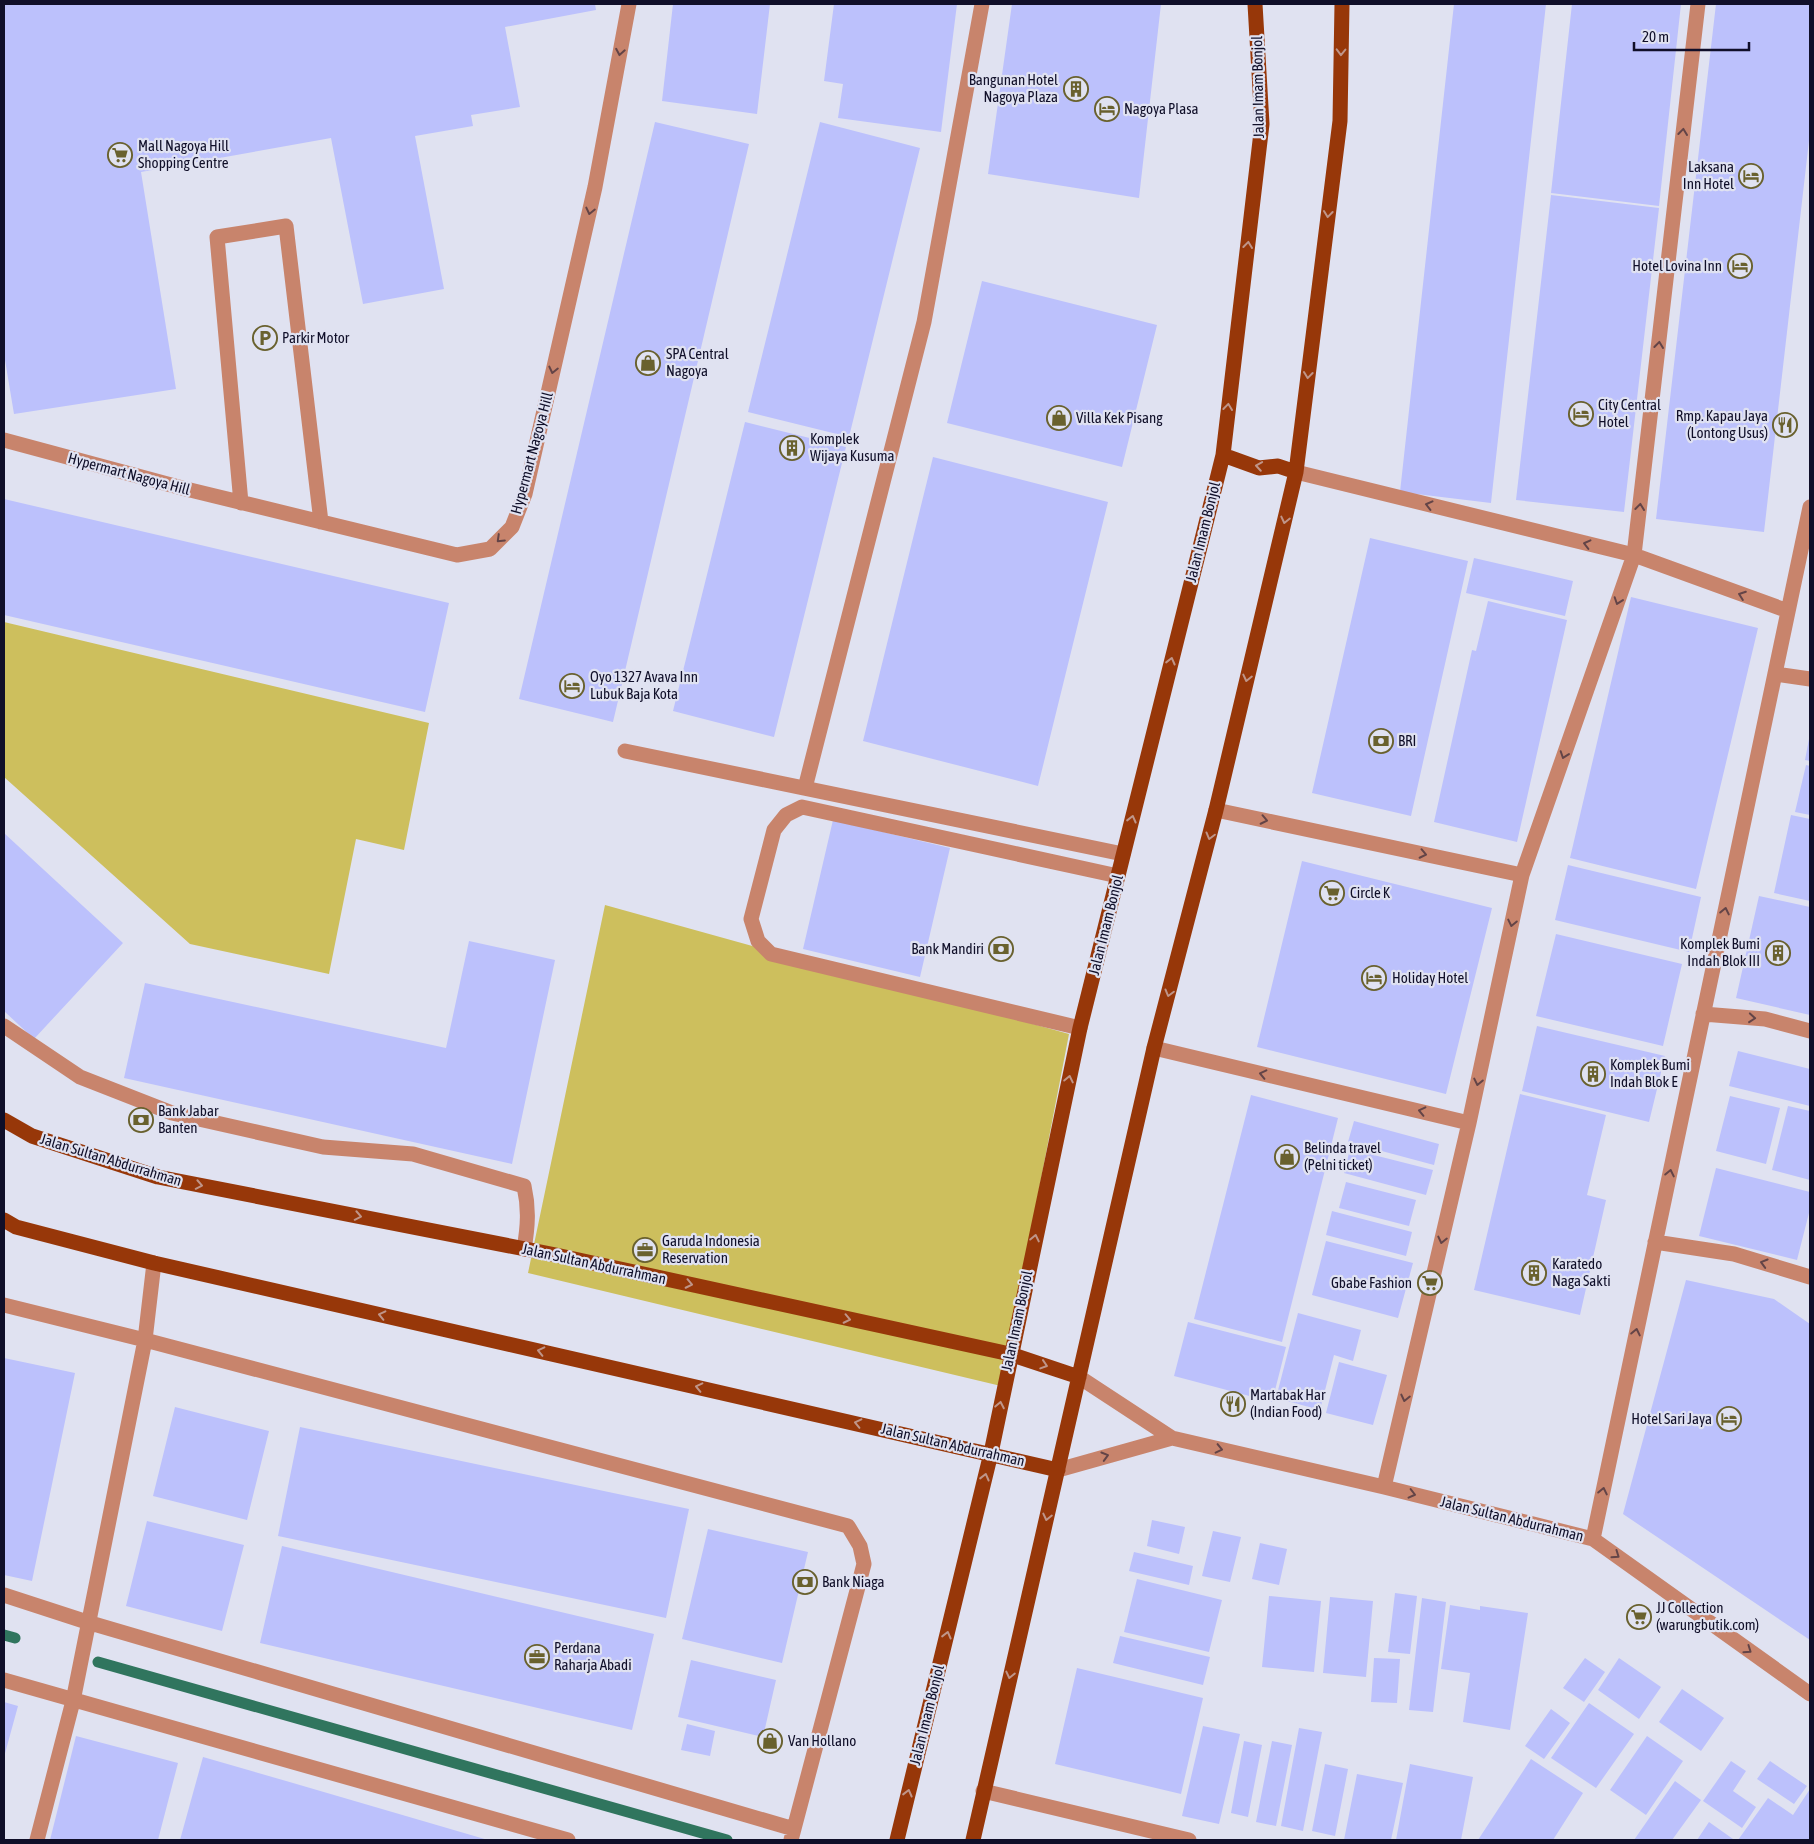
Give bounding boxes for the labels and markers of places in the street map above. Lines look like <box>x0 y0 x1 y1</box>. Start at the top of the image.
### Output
place label: Bangunan Hotel Nagoya Plaza <box>969 71 1058 105</box>
building icon: Bangunan Hotel Nagoya Plaza <box>1063 76 1089 102</box>
hotel icon: Nagoya Plasa <box>1094 96 1120 122</box>
place label: Nagoya Plasa <box>1124 100 1199 117</box>
place label: Mall Nagoya Hill Shopping Centre <box>138 137 229 171</box>
supermarket icon: Mall Nagoya Hill Shopping Centre <box>107 142 133 168</box>
place label: Laksana Inn Hotel <box>1683 158 1734 192</box>
hotel icon: Laksana Inn Hotel <box>1738 163 1764 189</box>
hotel icon: Hotel Lovina Inn <box>1727 253 1753 279</box>
place label: Hotel Lovina Inn <box>1632 257 1722 274</box>
parking icon: Parkir Motor <box>252 325 278 351</box>
place label: Parkir Motor <box>282 329 350 346</box>
place label: SPA Central Nagoya <box>666 345 729 379</box>
shop icon: SPA Central Nagoya <box>635 350 661 376</box>
place label: City Central Hotel <box>1598 396 1661 430</box>
hotel icon: City Central Hotel <box>1568 401 1594 427</box>
shop icon: Villa Kek Pisang <box>1046 405 1072 431</box>
place label: Rmp. Kapau Jaya (Lontong Usus) <box>1676 407 1768 441</box>
place label: Villa Kek Pisang <box>1076 409 1163 426</box>
restaurant icon: Rmp. Kapau Jaya (Lontong Usus) <box>1772 412 1798 438</box>
place label: Komplek Wijaya Kusuma <box>810 430 895 464</box>
building icon: Komplek Wijaya Kusuma <box>779 435 805 461</box>
place label: Oyo 1327 Avava Inn Lubuk Baja Kota <box>590 668 698 702</box>
hotel icon: Oyo 1327 Avava Inn Lubuk Baja Kota <box>559 673 585 699</box>
bank icon: BRI <box>1368 728 1394 754</box>
place label: BRI <box>1398 732 1416 749</box>
supermarket icon: Circle K <box>1319 880 1345 906</box>
place label: Circle K <box>1350 884 1391 901</box>
place label: Komplek Bumi Indah Blok III <box>1680 935 1760 969</box>
bank icon: Bank Mandiri <box>988 936 1014 962</box>
place label: Bank Mandiri <box>911 940 984 957</box>
building icon: Komplek Bumi Indah Blok III <box>1765 940 1791 966</box>
hotel icon: Holiday Hotel <box>1361 965 1387 991</box>
place label: Holiday Hotel <box>1392 969 1468 986</box>
place label: Komplek Bumi Indah Blok E <box>1610 1056 1690 1090</box>
building icon: Komplek Bumi Indah Blok E <box>1580 1061 1606 1087</box>
place label: Bank Jabar Banten <box>158 1102 219 1136</box>
bank icon: Bank Jabar Banten <box>128 1107 154 1133</box>
place label: Belinda travel (Pelni ticket) <box>1304 1139 1381 1173</box>
shop icon: Belinda travel (Pelni ticket) <box>1274 1144 1300 1170</box>
place label: Garuda Indonesia Reservation <box>662 1232 760 1266</box>
office icon: Garuda Indonesia Reservation <box>632 1237 658 1263</box>
place label: Karatedo Naga Sakti <box>1552 1255 1611 1289</box>
building icon: Karatedo Naga Sakti <box>1521 1260 1547 1286</box>
supermarket icon: Gbabe Fashion <box>1417 1270 1443 1296</box>
place label: Gbabe Fashion <box>1331 1274 1412 1291</box>
place label: Martabak Har (Indian Food) <box>1250 1386 1326 1420</box>
restaurant icon: Martabak Har (Indian Food) <box>1220 1391 1246 1417</box>
hotel icon: Hotel Sari Jaya <box>1716 1406 1742 1432</box>
place label: Hotel Sari Jaya <box>1631 1410 1712 1427</box>
bank icon: Bank Niaga <box>792 1569 818 1595</box>
place label: Bank Niaga <box>822 1573 884 1590</box>
place label: JJ Collection (warungbutik.com) <box>1656 1599 1759 1633</box>
supermarket icon: JJ Collection (warungbutik.com) <box>1626 1604 1652 1630</box>
place label: Perdana Raharja Abadi <box>554 1639 632 1673</box>
office icon: Perdana Raharja Abadi <box>524 1644 550 1670</box>
shop icon: Van Hollano <box>757 1728 783 1754</box>
place label: Van Hollano <box>788 1732 856 1749</box>

